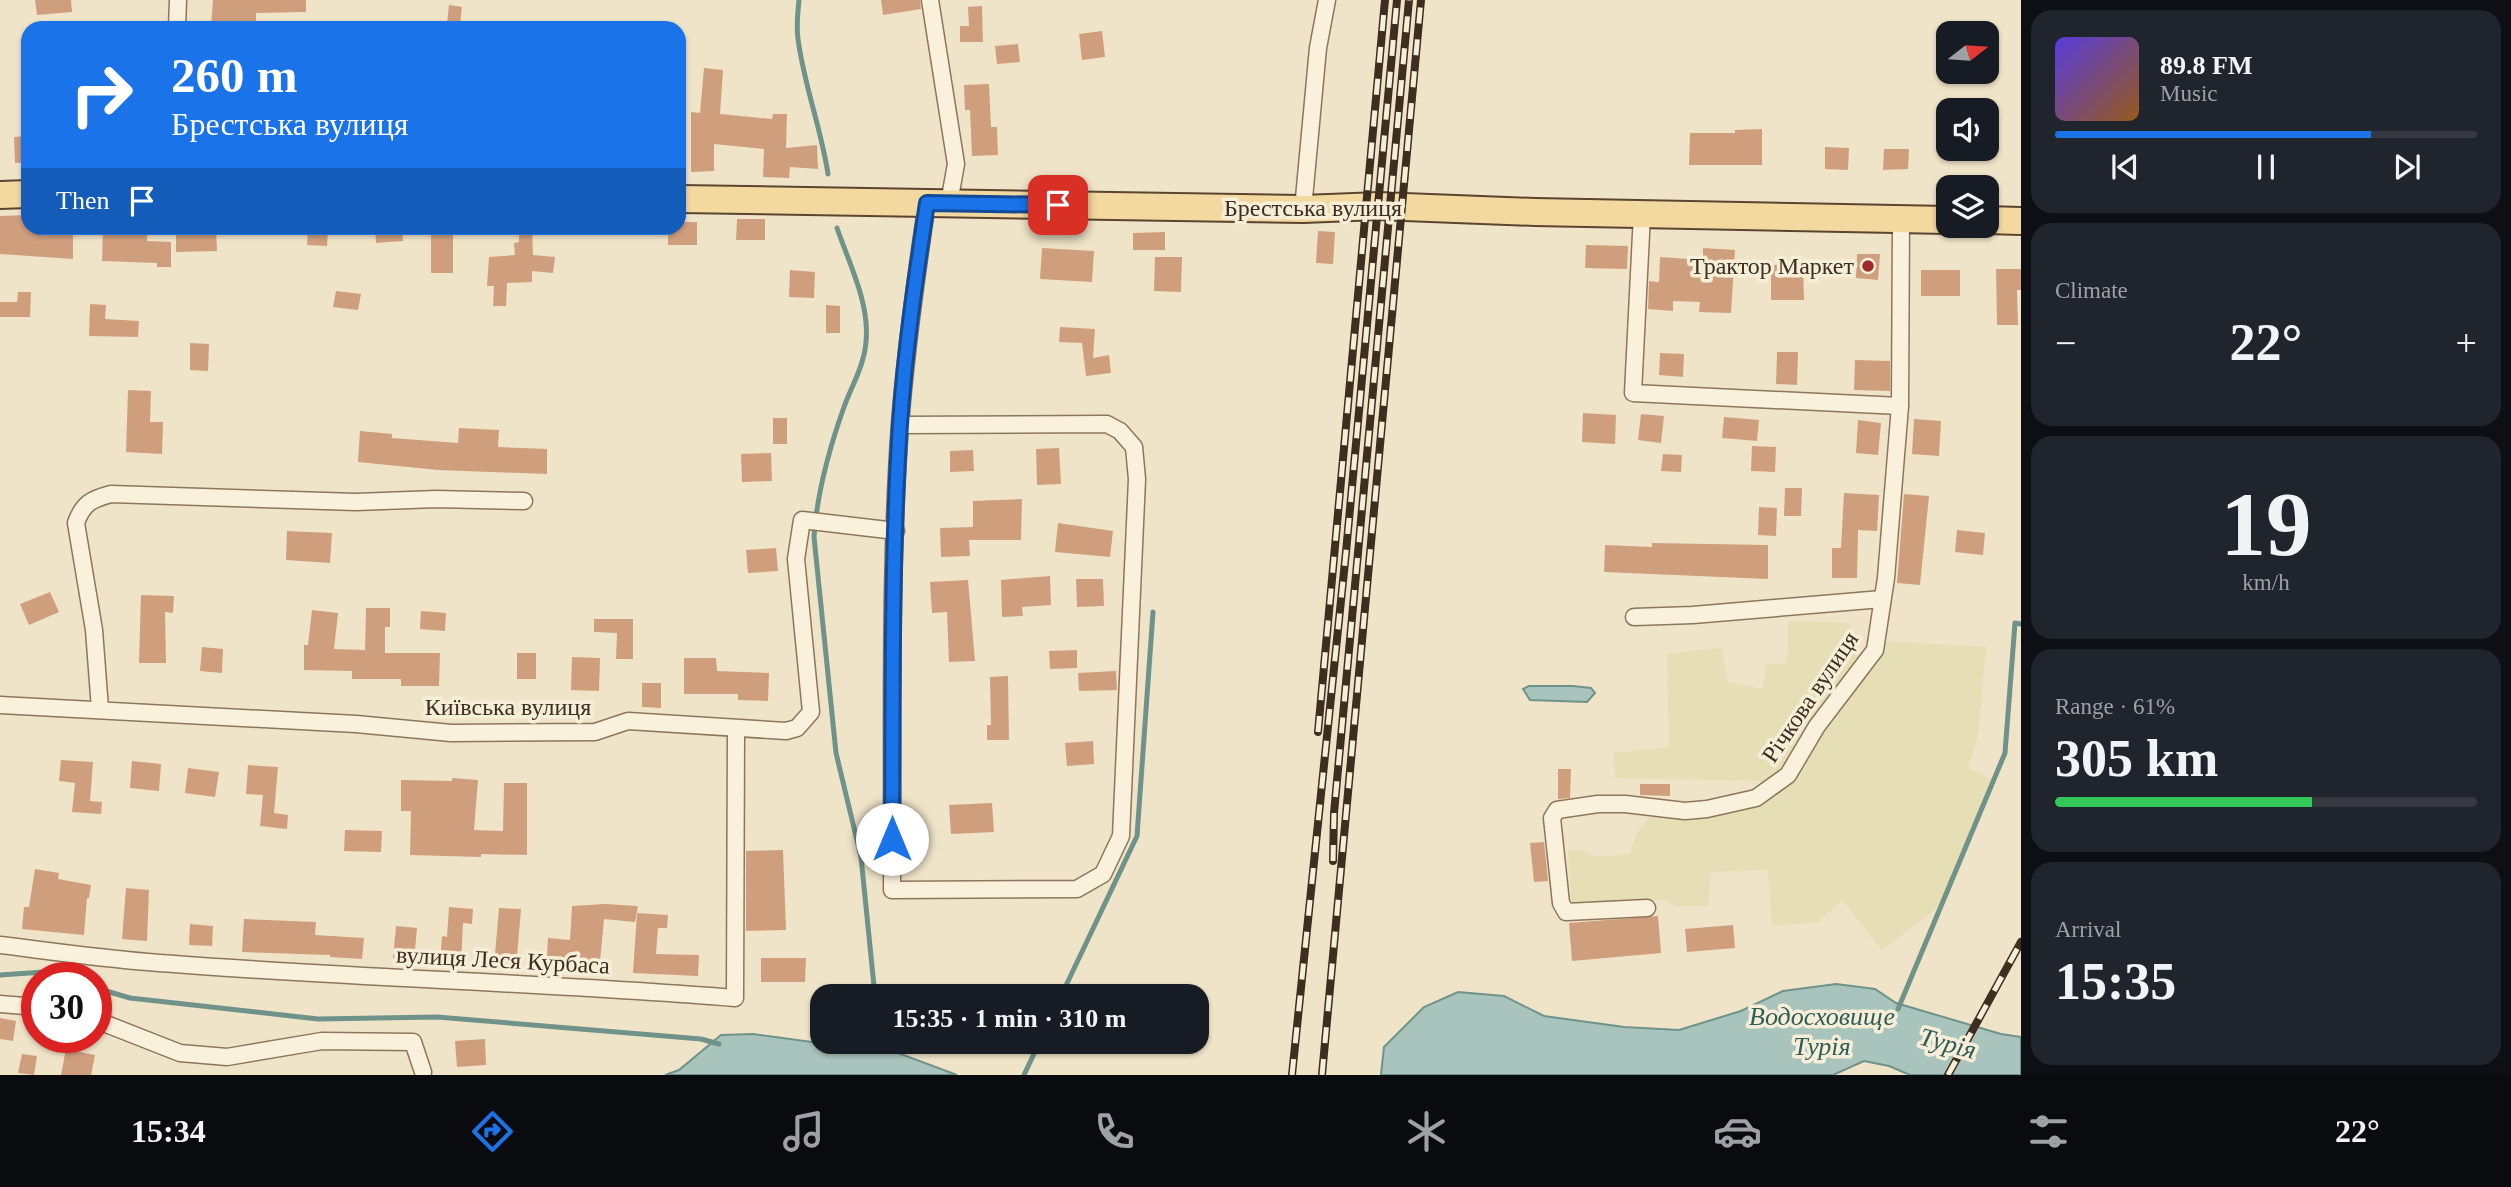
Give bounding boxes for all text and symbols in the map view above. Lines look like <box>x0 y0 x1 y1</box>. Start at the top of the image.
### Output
north arrow <box>1936 21 1998 84</box>
map controls <box>1936 21 1999 238</box>
text: 260 m <box>171 48 298 103</box>
icon: right <box>56 49 147 140</box>
text: 89.8 FM <box>2160 51 2252 80</box>
text: Music <box>2160 81 2218 106</box>
button: sound <box>1936 98 1999 161</box>
text: Брестська вулиця <box>171 106 409 142</box>
icon: previous <box>2106 148 2144 186</box>
icon: pause <box>2247 148 2285 186</box>
icon: next <box>2388 148 2426 186</box>
pin <box>1028 175 1088 235</box>
button: layers <box>1936 175 1999 238</box>
icon: arrive <box>123 182 161 220</box>
text: Then <box>56 186 109 215</box>
icon: arrive <box>1039 186 1077 224</box>
street label: Брестська вулиця <box>1224 195 1402 221</box>
place label: Трактор Маркет <box>1690 253 1855 279</box>
marker: Трактор Маркет <box>1860 258 1876 274</box>
text: Climate <box>2055 278 2128 303</box>
text: 22° <box>2230 314 2302 371</box>
text: − <box>2055 322 2076 364</box>
text: + <box>2456 322 2477 364</box>
text: 19 <box>2221 474 2312 575</box>
text: km/h <box>2242 570 2290 595</box>
street label: Річкова вулиця <box>1757 627 1863 767</box>
street label: Київська вулиця <box>425 694 591 720</box>
text: Range · 61% <box>2055 694 2175 719</box>
text: 305 km <box>2055 730 2218 787</box>
position arrow <box>855 802 929 876</box>
text: Arrival <box>2055 917 2121 942</box>
street label: вулиця Леся Курбаса <box>396 941 611 979</box>
text: 15:35 <box>2055 953 2176 1010</box>
speed limit sign: 30 <box>21 962 112 1053</box>
water label: Водосховище Турія <box>1749 1002 1895 1061</box>
text: 15:35 · 1 min · 310 m <box>893 1004 1127 1033</box>
water label: Турія <box>1916 1022 1979 1065</box>
icon: directions <box>468 1107 517 1156</box>
icon: music <box>779 1107 828 1156</box>
icon: phone <box>1090 1107 1139 1156</box>
icon: climate <box>1402 1107 1451 1156</box>
icon: car <box>1713 1107 1762 1156</box>
icon: filters <box>2024 1107 2073 1156</box>
text: 15:34 <box>131 1113 206 1149</box>
text: 22° <box>2335 1113 2380 1149</box>

